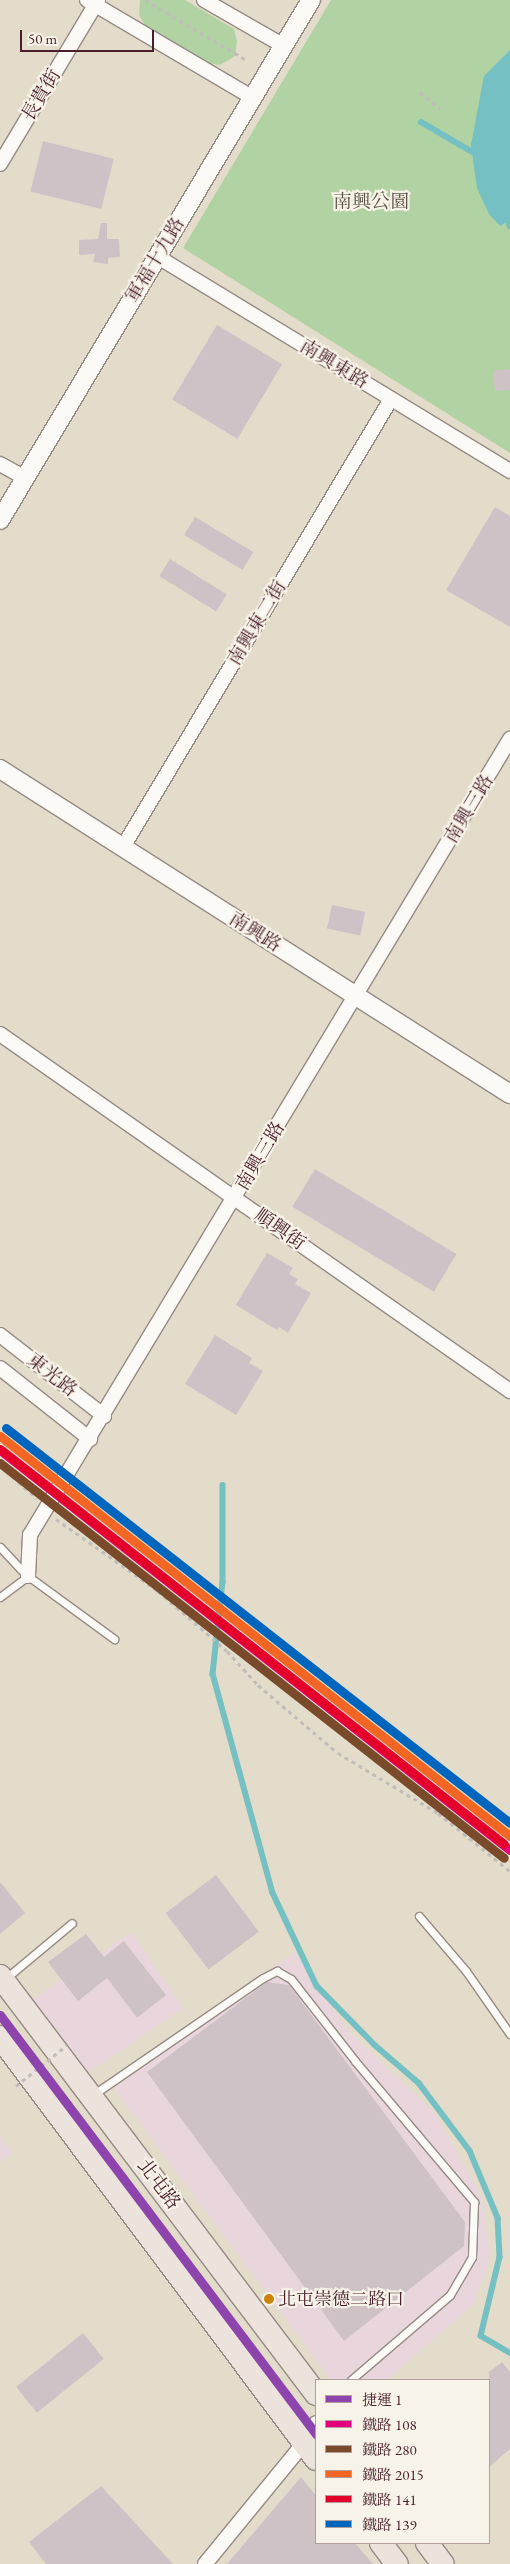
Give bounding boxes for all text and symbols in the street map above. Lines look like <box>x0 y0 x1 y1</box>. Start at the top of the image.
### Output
scale bar <box>22 20 156 52</box>
text: 50 m <box>28 29 57 48</box>
street label: 長貴街 <box>17 65 65 125</box>
park label: 南興公園 <box>333 191 409 213</box>
street label: 軍福十九路 <box>121 213 189 307</box>
street label: 南興東路 <box>296 335 372 393</box>
street label: 南興東二街 <box>223 576 291 670</box>
street label: 南興三路 <box>440 771 498 847</box>
street label: 南興路 <box>225 907 285 957</box>
street label: 南興三路 <box>231 1118 289 1194</box>
street label: 順興街 <box>250 1203 310 1255</box>
street label: 東光路 <box>23 1348 81 1402</box>
street label: 北屯路 <box>133 2154 185 2214</box>
place label: 北屯崇德二路口 <box>278 2288 404 2310</box>
marker: 北屯崇德二路口 <box>264 2294 274 2304</box>
legend <box>315 2379 490 2544</box>
text: 捷運 1 <box>362 2390 402 2409</box>
text: 鐵路 108 <box>362 2415 417 2434</box>
text: 鐵路 280 <box>362 2440 417 2459</box>
text: 鐵路 2015 <box>362 2465 424 2484</box>
text: 鐵路 141 <box>362 2490 417 2509</box>
text: 鐵路 139 <box>362 2515 417 2534</box>

